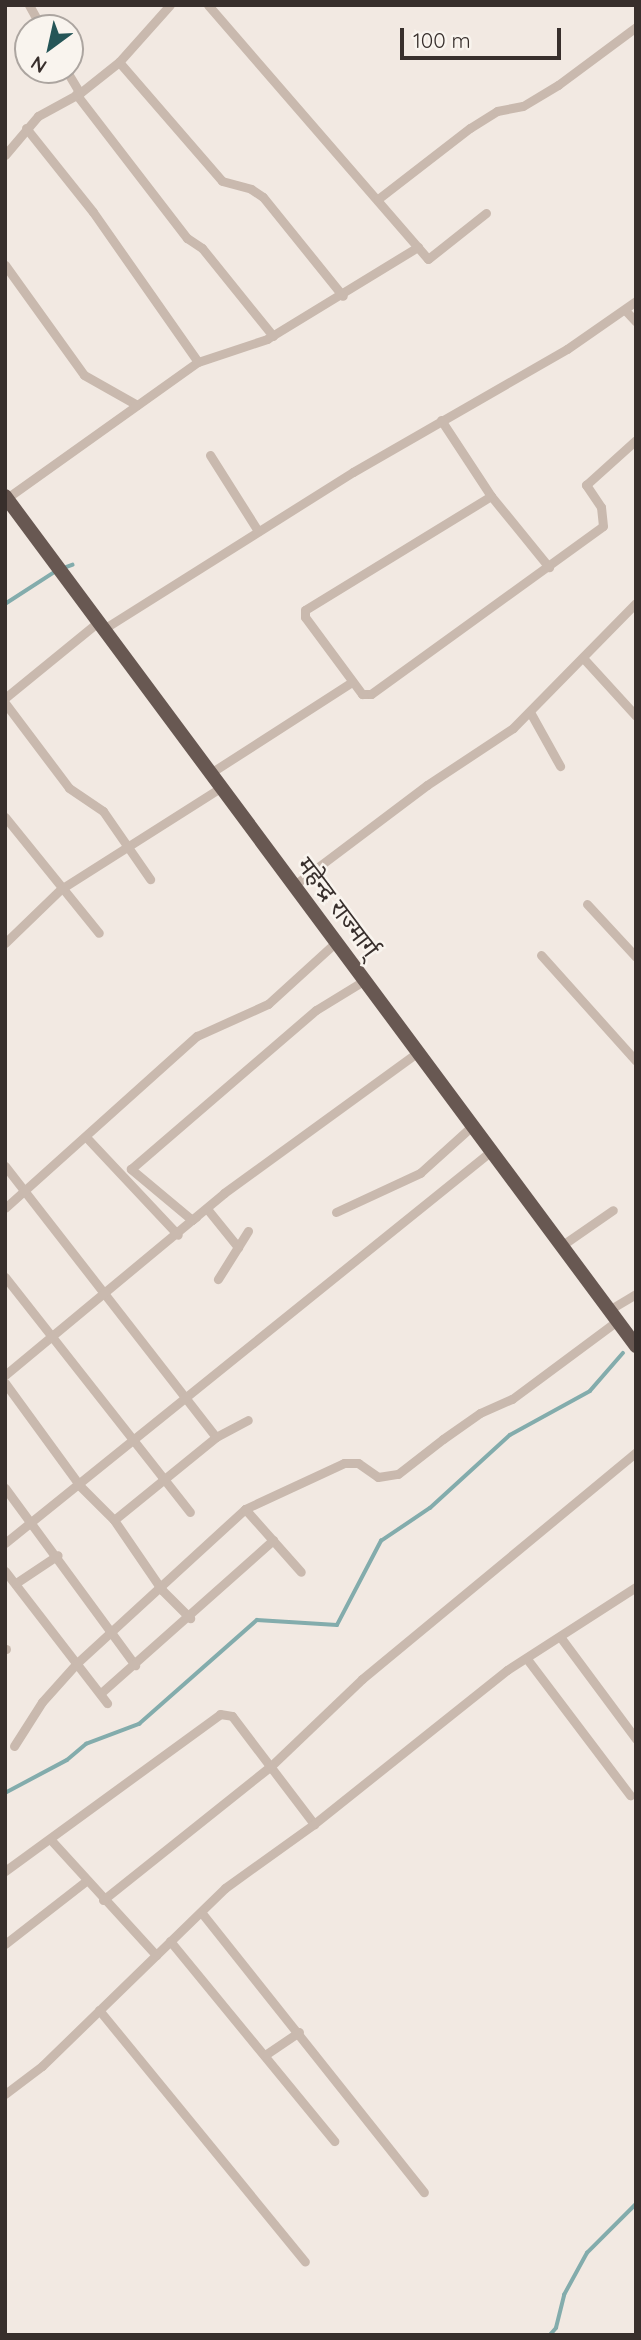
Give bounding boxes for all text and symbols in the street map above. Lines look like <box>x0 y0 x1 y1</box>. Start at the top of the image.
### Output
north arrow <box>14 14 84 84</box>
scale bar <box>403 14 564 58</box>
text: 100 m <box>413 27 471 53</box>
text: N <box>26 51 51 79</box>
street label: महेन्द्र राज्मार्ग् <box>291 851 385 963</box>

